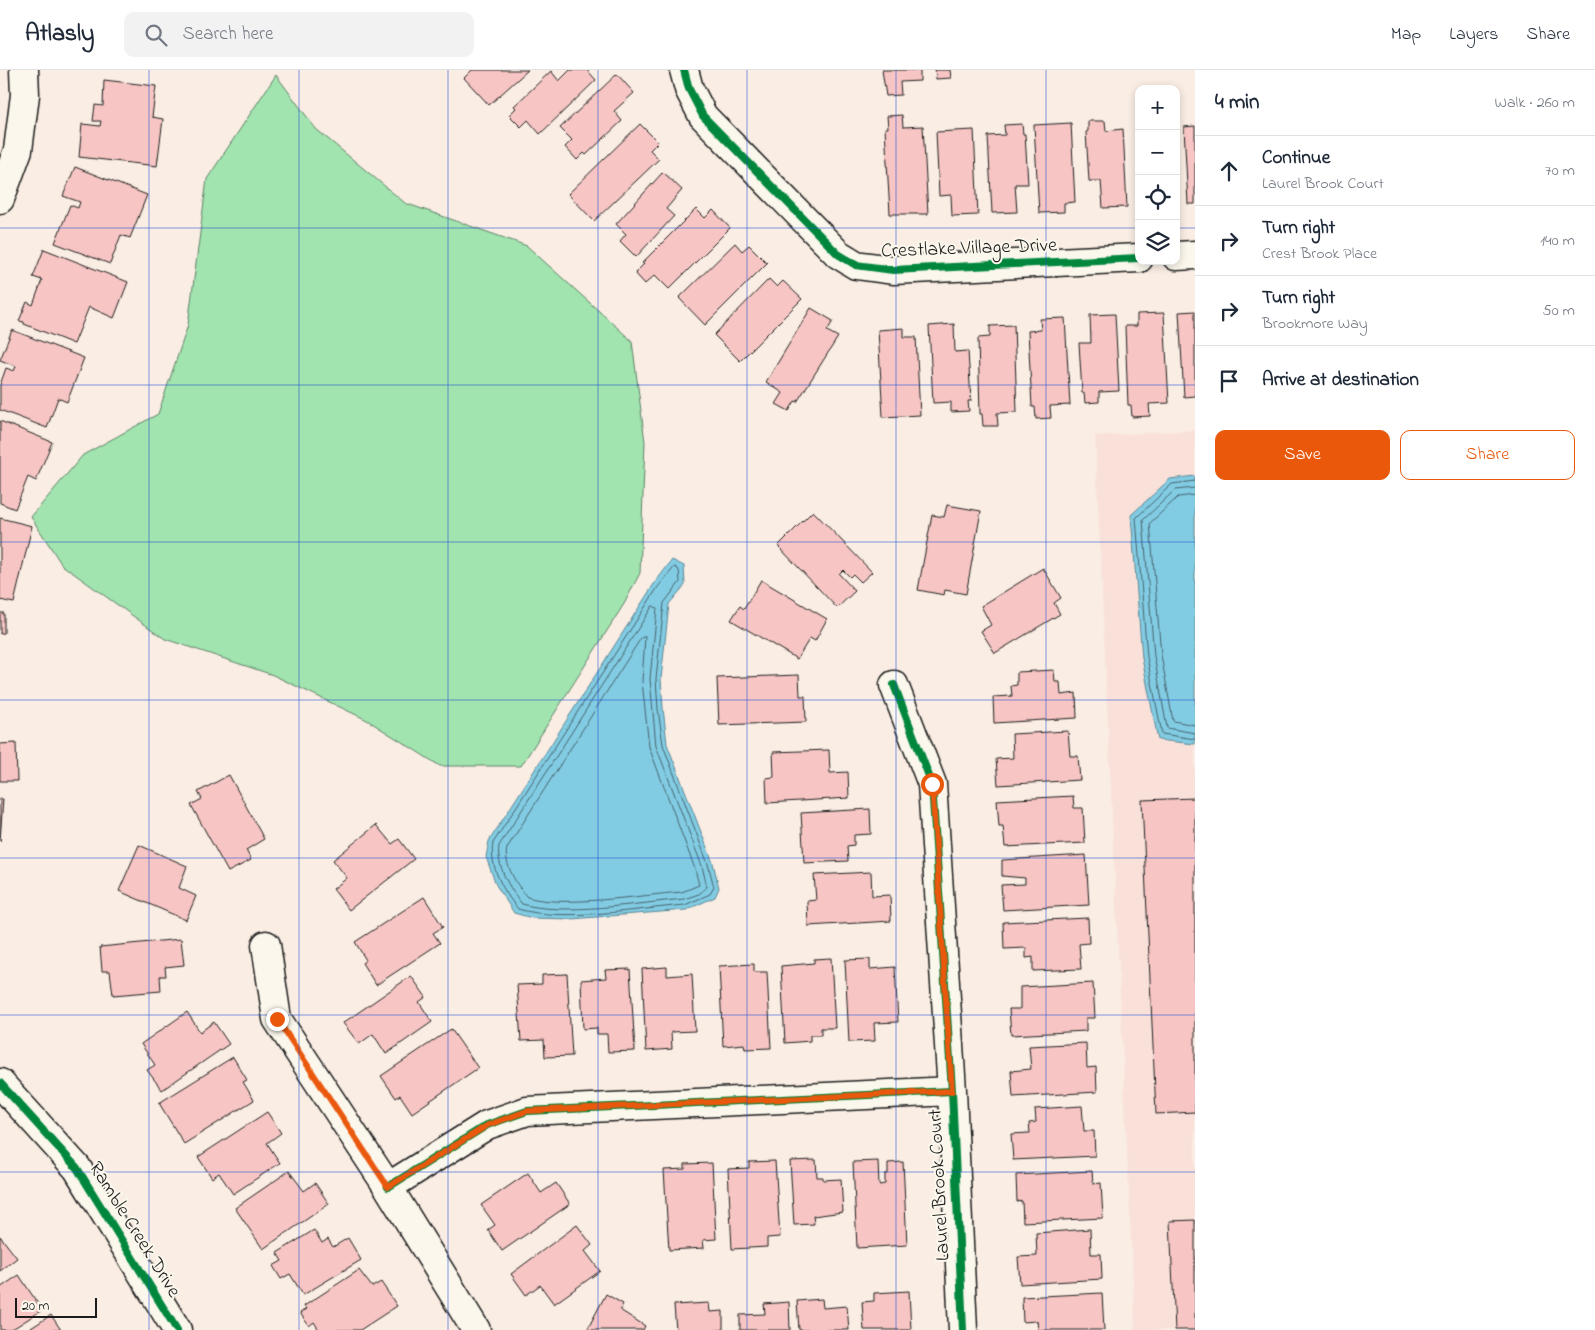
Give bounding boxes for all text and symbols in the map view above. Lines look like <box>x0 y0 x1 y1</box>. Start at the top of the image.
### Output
search box <box>124 12 474 57</box>
text: Atlasly <box>25 17 94 52</box>
icon: search <box>142 21 170 49</box>
text: Search here <box>182 21 273 48</box>
text: Map <box>1391 22 1421 48</box>
text: Layers <box>1449 22 1499 48</box>
text: Share <box>1527 22 1570 48</box>
map controls <box>1135 85 1180 265</box>
button: + <box>1135 85 1180 130</box>
text: 4 min <box>1215 88 1259 118</box>
text: Walk · 260 m <box>1495 91 1575 115</box>
button: − <box>1135 130 1180 175</box>
text: Continue <box>1262 145 1330 172</box>
icon: ahead <box>1215 157 1243 185</box>
text: 70 m <box>1545 159 1575 183</box>
text: Laurel Brook Court <box>1262 172 1384 196</box>
button: locate <box>1135 175 1180 220</box>
text: Turn right <box>1262 215 1335 242</box>
button: layers <box>1135 220 1180 265</box>
icon: right <box>1215 227 1243 255</box>
text: 140 m <box>1540 229 1575 253</box>
street label: Crestlake Village Drive <box>880 231 1058 268</box>
text: Crest Brook Place <box>1262 242 1377 266</box>
text: Turn right <box>1262 285 1335 312</box>
icon: right <box>1215 297 1243 325</box>
text: 50 m <box>1543 299 1575 323</box>
text: Brookmore Way <box>1262 312 1368 336</box>
icon: arrive <box>1215 367 1243 395</box>
text: Arrive at destination <box>1262 367 1419 394</box>
button: Save <box>1215 430 1390 480</box>
button: Share <box>1400 430 1575 480</box>
route start <box>921 773 944 796</box>
route end <box>266 1008 289 1031</box>
street label: Laurel Brook Court <box>922 1108 958 1262</box>
street label: Ramble Creek Drive <box>81 1156 187 1304</box>
scale bar <box>15 1295 98 1318</box>
text: 20 m <box>22 1296 49 1317</box>

